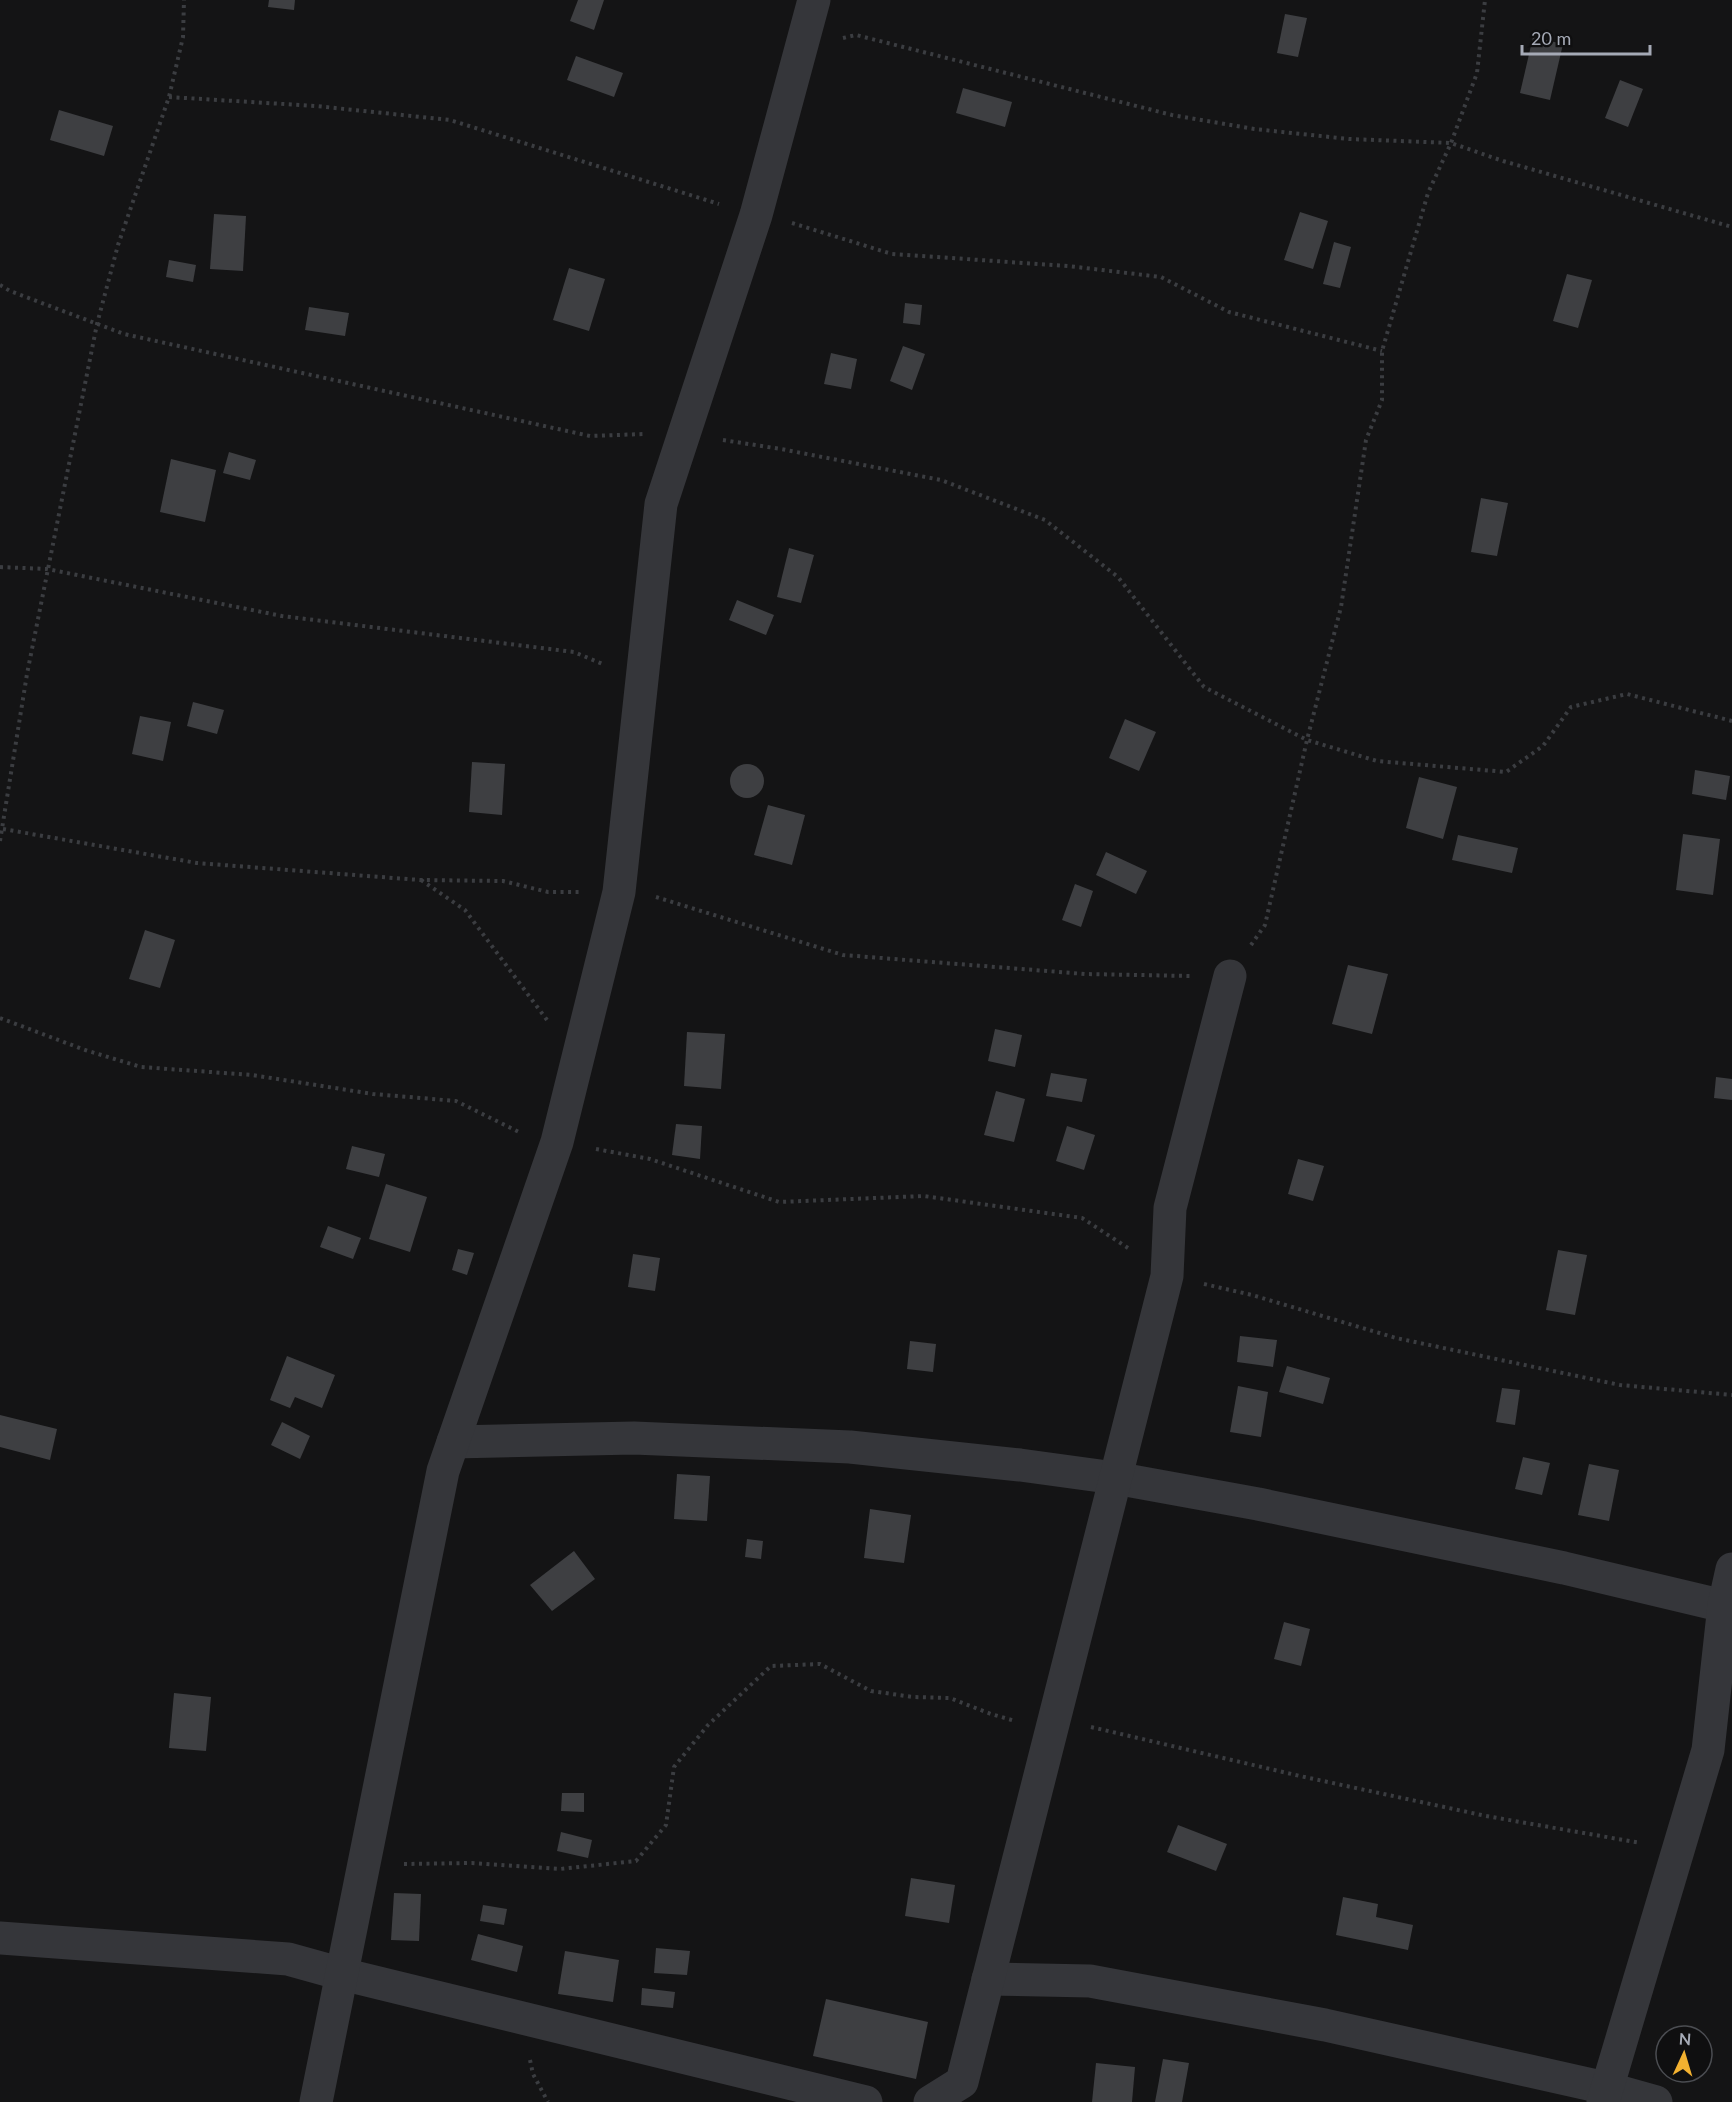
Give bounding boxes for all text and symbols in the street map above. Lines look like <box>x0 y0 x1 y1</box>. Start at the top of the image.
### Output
scale bar <box>1522 18 1650 56</box>
text: 20 m <box>1531 27 1571 49</box>
north arrow <box>1654 2024 1714 2084</box>
text: N <box>1678 2029 1692 2048</box>

